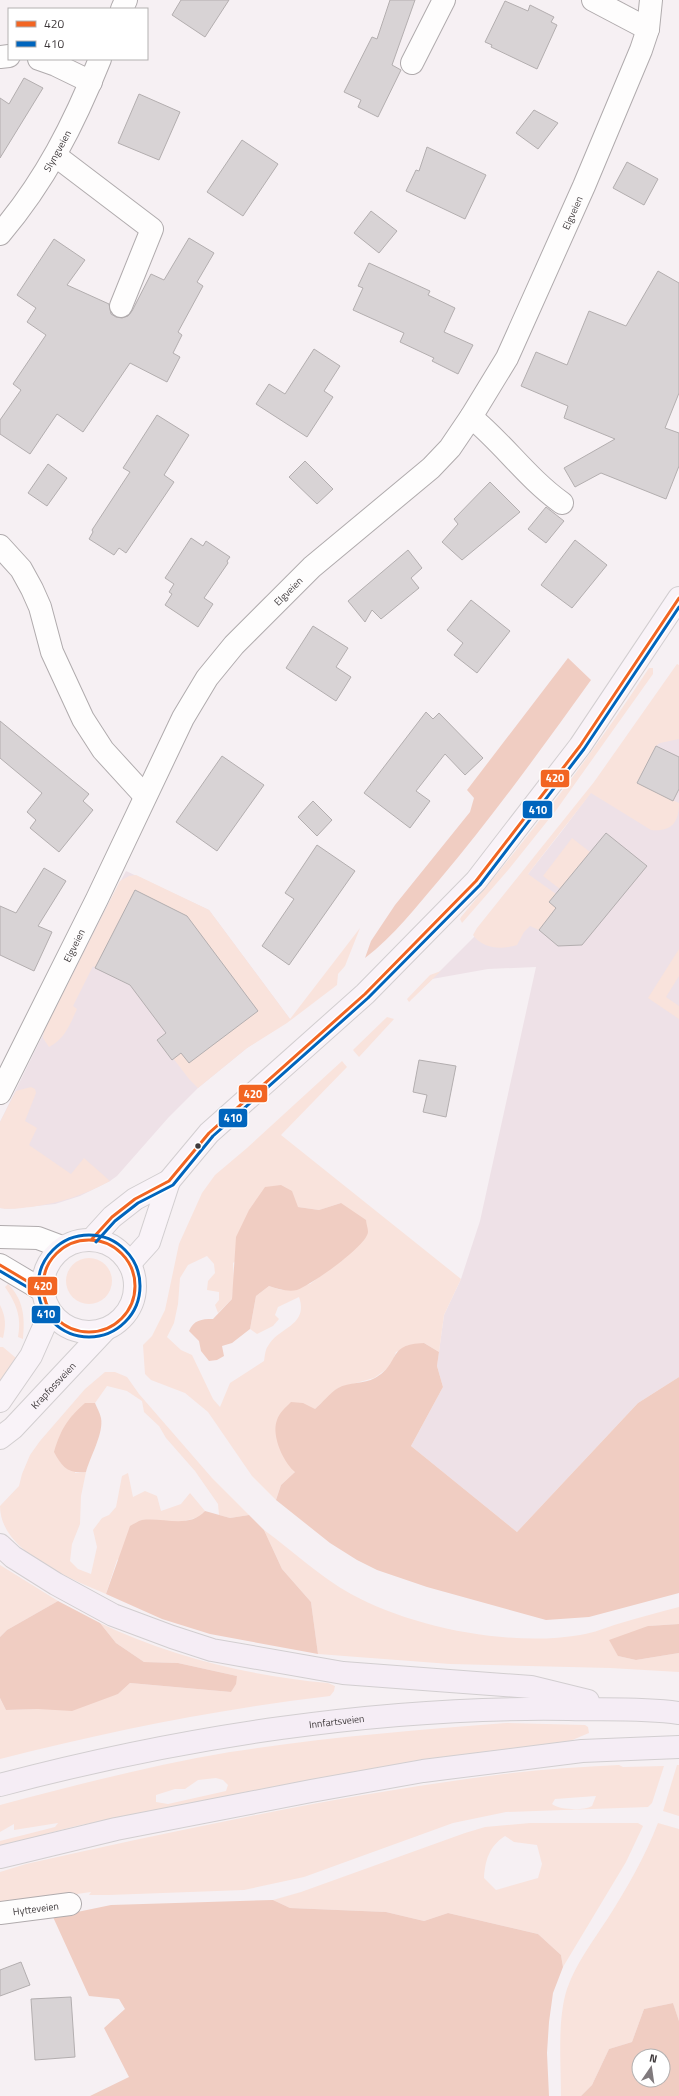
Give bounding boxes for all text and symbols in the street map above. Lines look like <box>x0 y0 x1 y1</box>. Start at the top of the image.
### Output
legend <box>8 8 148 60</box>
text: 420 <box>44 14 64 33</box>
text: 410 <box>44 34 64 53</box>
street label: Slyngveien <box>40 128 75 175</box>
street label: Elgveien <box>558 194 587 232</box>
street label: Elgveien <box>271 573 306 609</box>
line badge: 420 <box>540 769 570 788</box>
text: 420 <box>546 770 564 786</box>
line badge: 410 <box>522 800 553 819</box>
text: 410 <box>529 802 547 818</box>
street label: Elgveien <box>60 926 89 965</box>
line badge: 420 <box>238 1084 268 1103</box>
text: 420 <box>244 1086 262 1102</box>
line badge: 410 <box>218 1108 248 1128</box>
text: 410 <box>224 1110 242 1126</box>
unlabelled marker <box>193 1141 203 1151</box>
line badge: 420 <box>27 1276 58 1296</box>
text: 420 <box>34 1278 52 1294</box>
line badge: 410 <box>31 1305 61 1324</box>
text: 410 <box>37 1306 55 1322</box>
street label: Krapfossveien <box>28 1359 79 1412</box>
street label: Innfartsveien <box>308 1711 365 1732</box>
street label: Hytteveien <box>12 1899 60 1919</box>
north arrow <box>631 2048 671 2088</box>
text: N <box>648 2050 659 2067</box>

